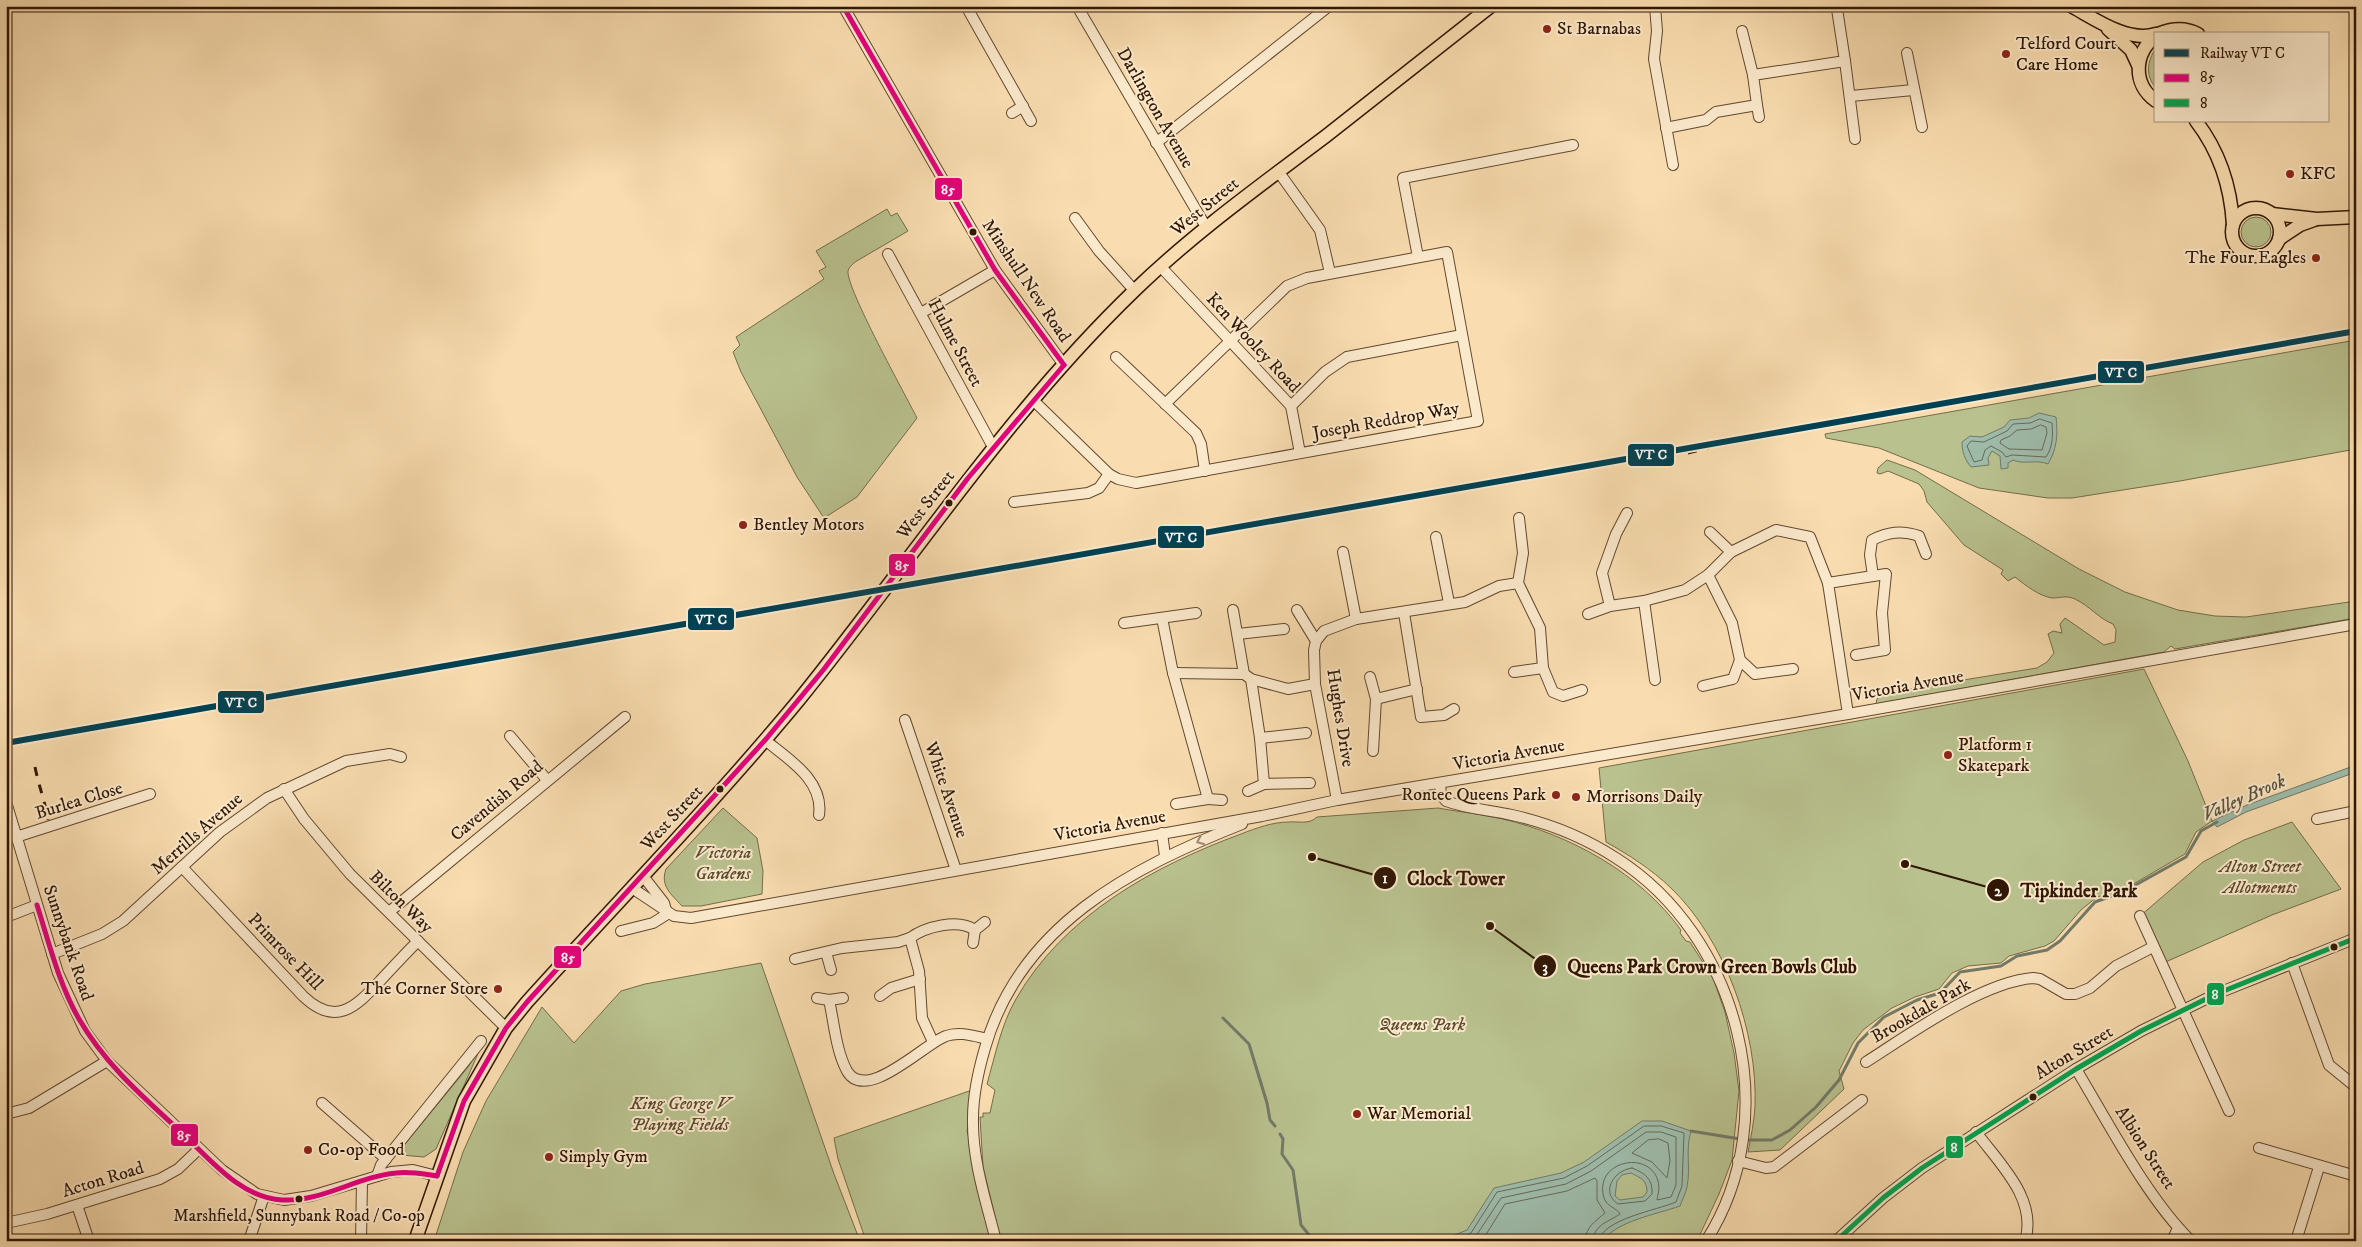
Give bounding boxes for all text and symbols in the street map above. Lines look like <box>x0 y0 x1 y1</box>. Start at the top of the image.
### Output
place label: St Barnabas <box>1557 18 1641 40</box>
marker: St Barnabas <box>1541 23 1553 35</box>
legend <box>2154 32 2330 122</box>
place label: Telford Court Care Home <box>2016 33 2117 76</box>
street label: Darlington Avenue <box>1112 44 1198 172</box>
text: Railway VT C <box>2200 44 2285 63</box>
marker: Telford Court Care Home <box>2000 48 2012 60</box>
text: 85 <box>2200 68 2216 87</box>
text: 8 <box>2200 94 2208 113</box>
place label: KFC <box>2300 163 2336 185</box>
marker: KFC <box>2284 168 2296 180</box>
street label: West Street <box>1166 173 1244 242</box>
line badge: 85 <box>934 177 963 201</box>
text: 85 <box>941 181 955 199</box>
street label: Minshull New Road <box>977 215 1075 347</box>
unlabelled marker <box>968 227 978 237</box>
place label: The Four Eagles <box>2185 247 2306 269</box>
marker: The Four Eagles <box>2310 252 2322 264</box>
street label: Ken Wooley Road <box>1201 288 1305 398</box>
street label: Hulme Street <box>923 295 987 391</box>
line badge: VT C <box>2097 360 2145 384</box>
text: VT C <box>2104 364 2137 382</box>
street label: Joseph Reddrop Way <box>1309 397 1461 445</box>
line badge: VT C <box>1627 443 1675 467</box>
text: VT C <box>1634 446 1667 464</box>
street label: West Street <box>892 466 960 545</box>
unlabelled marker <box>944 498 954 508</box>
place label: Bentley Motors <box>753 514 864 536</box>
marker: Bentley Motors <box>737 519 749 531</box>
line badge: VT C <box>1157 525 1205 549</box>
text: VT C <box>1164 529 1197 547</box>
line badge: 85 <box>888 553 916 577</box>
text: 85 <box>895 557 909 575</box>
line badge: VT C <box>687 607 735 631</box>
text: VT C <box>694 611 727 629</box>
street label: Victoria Avenue <box>1850 665 1965 707</box>
street label: Hughes Drive <box>1321 667 1359 769</box>
line badge: VT C <box>217 690 265 714</box>
text: VT C <box>224 694 257 712</box>
street label: Victoria Avenue <box>1451 734 1566 776</box>
place label: Platform 1 Skatepark <box>1958 734 2032 777</box>
street label: White Avenue <box>919 738 973 841</box>
marker: Platform 1 Skatepark <box>1942 749 1954 761</box>
street label: Cavendish Road <box>446 756 548 846</box>
water label: Valley Brook <box>2199 769 2289 827</box>
street label: Burlea Close <box>32 777 126 825</box>
street label: West Street <box>636 781 708 856</box>
unlabelled marker <box>715 784 725 794</box>
place label: Rontec Queens Park <box>1401 784 1546 806</box>
place label: Morrisons Daily <box>1586 786 1703 808</box>
street label: Merrills Avenue <box>147 788 247 880</box>
marker: Rontec Queens Park <box>1550 789 1562 801</box>
marker: Morrisons Daily <box>1570 791 1582 803</box>
street label: Victoria Avenue <box>1052 805 1167 847</box>
one-way arrow <box>1196 834 1205 845</box>
park label: Victoria Gardens <box>695 842 751 885</box>
park label: Alton Street Allotments <box>2217 856 2302 899</box>
callout: Clock Tower <box>1372 861 1515 895</box>
street label: Bilton Way <box>364 866 438 938</box>
text: Clock Tower <box>1407 868 1506 891</box>
text: 1 <box>1382 869 1388 888</box>
callout: Tipkinder Park <box>1986 873 2147 907</box>
text: Tipkinder Park <box>2020 880 2138 903</box>
street label: Sunnybank Road <box>38 882 98 1004</box>
text: 2 <box>1994 882 2002 901</box>
street label: Primrose Hill <box>243 909 328 996</box>
unlabelled marker <box>2329 942 2339 952</box>
line badge: 85 <box>553 945 582 969</box>
text: 85 <box>561 949 575 967</box>
callout: Queens Park Crown Green Bowls Club <box>1532 949 1867 983</box>
text: Queens Park Crown Green Bowls Club <box>1567 956 1857 979</box>
text: 3 <box>1542 958 1548 977</box>
street label: Brookdale Park <box>1867 974 1975 1048</box>
place label: The Corner Store <box>361 978 488 1000</box>
line badge: 8 <box>2206 982 2225 1006</box>
marker: The Corner Store <box>492 983 504 995</box>
text: 8 <box>2211 986 2219 1004</box>
park label: Queens Park <box>1379 1014 1466 1036</box>
street label: Alton Street <box>2031 1021 2117 1085</box>
unlabelled marker <box>2028 1092 2038 1102</box>
park label: King George V Playing Fields <box>629 1093 734 1136</box>
street label: Albion Street <box>2110 1102 2180 1194</box>
place label: War Memorial <box>1366 1103 1471 1125</box>
marker: War Memorial <box>1351 1108 1363 1120</box>
line badge: 85 <box>170 1123 199 1147</box>
text: 85 <box>177 1127 191 1145</box>
line badge: 8 <box>1945 1135 1964 1159</box>
place label: Co-op Food <box>318 1139 405 1161</box>
text: 8 <box>1950 1139 1958 1157</box>
marker: Co-op Food <box>302 1144 314 1156</box>
place label: Simply Gym <box>559 1146 648 1168</box>
marker: Simply Gym <box>543 1151 555 1163</box>
street label: Acton Road <box>59 1157 147 1203</box>
marker: Marshfield, Sunnybank Road / Co-op <box>294 1194 304 1204</box>
place label: Marshfield, Sunnybank Road / Co-op <box>173 1205 425 1227</box>

